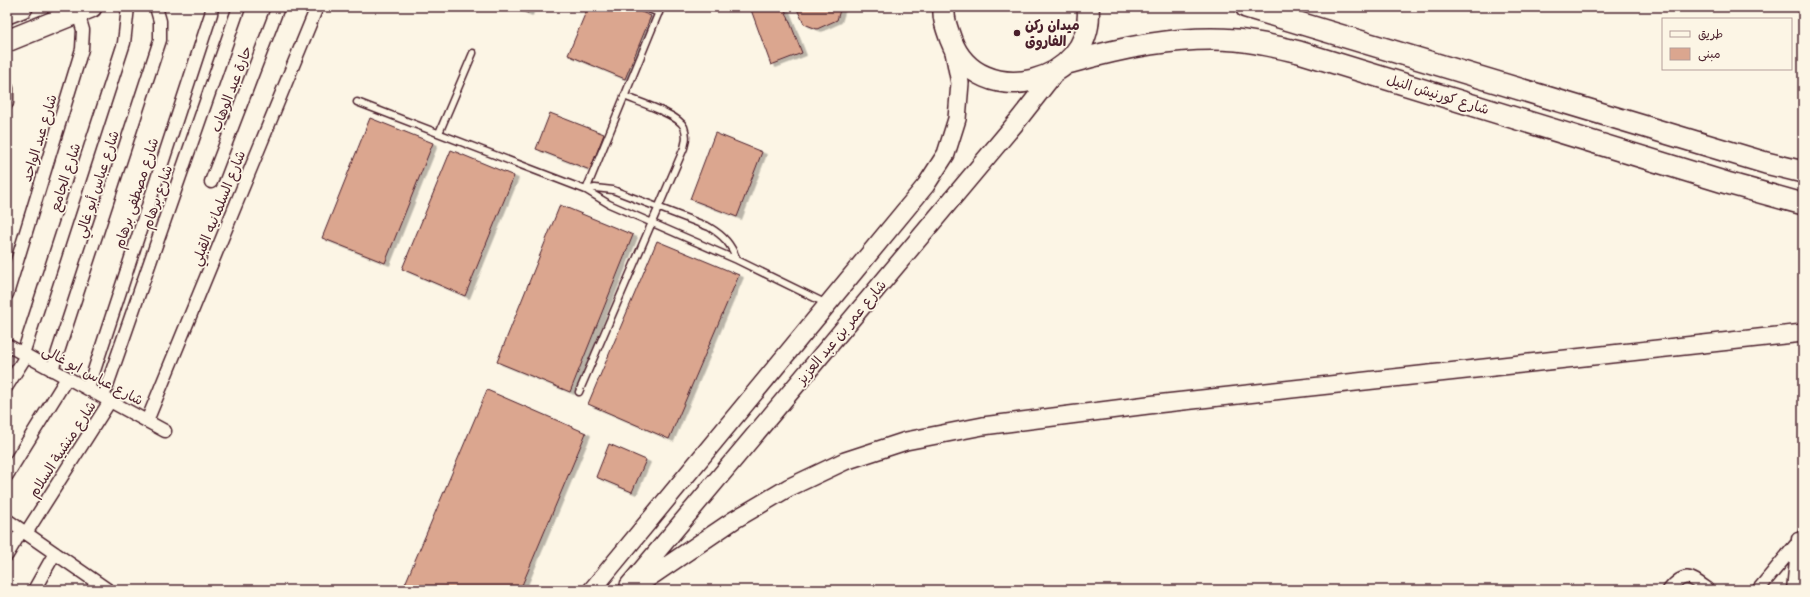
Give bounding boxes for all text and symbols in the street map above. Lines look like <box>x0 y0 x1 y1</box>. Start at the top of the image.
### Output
place label: ميدان ركن الفاروق <box>1025 17 1080 51</box>
legend <box>1662 18 1792 70</box>
text: طريق <box>1698 27 1723 42</box>
marker: ميدان ركن الفاروق <box>1012 28 1022 38</box>
street label: حارة عبد الوهاب <box>207 44 256 135</box>
text: مبنى <box>1698 47 1721 62</box>
street label: شارع كورنيش النيل <box>1384 71 1491 119</box>
street label: شارع عبد الواحد <box>18 92 62 184</box>
street label: شارع عباس أبو غالي <box>72 128 127 241</box>
street label: شارع مصطفى برهام <box>111 136 164 251</box>
street label: شارع الجامع <box>46 141 86 214</box>
street label: شارع السلمانيه القبلي <box>188 148 253 270</box>
street label: شارع برهام <box>139 163 178 232</box>
street label: شارع عمر بن عبد العزيز <box>792 277 891 389</box>
street label: شارع عباس ابو غالى <box>39 342 146 410</box>
street label: شارع منشية السلام <box>25 398 101 502</box>

